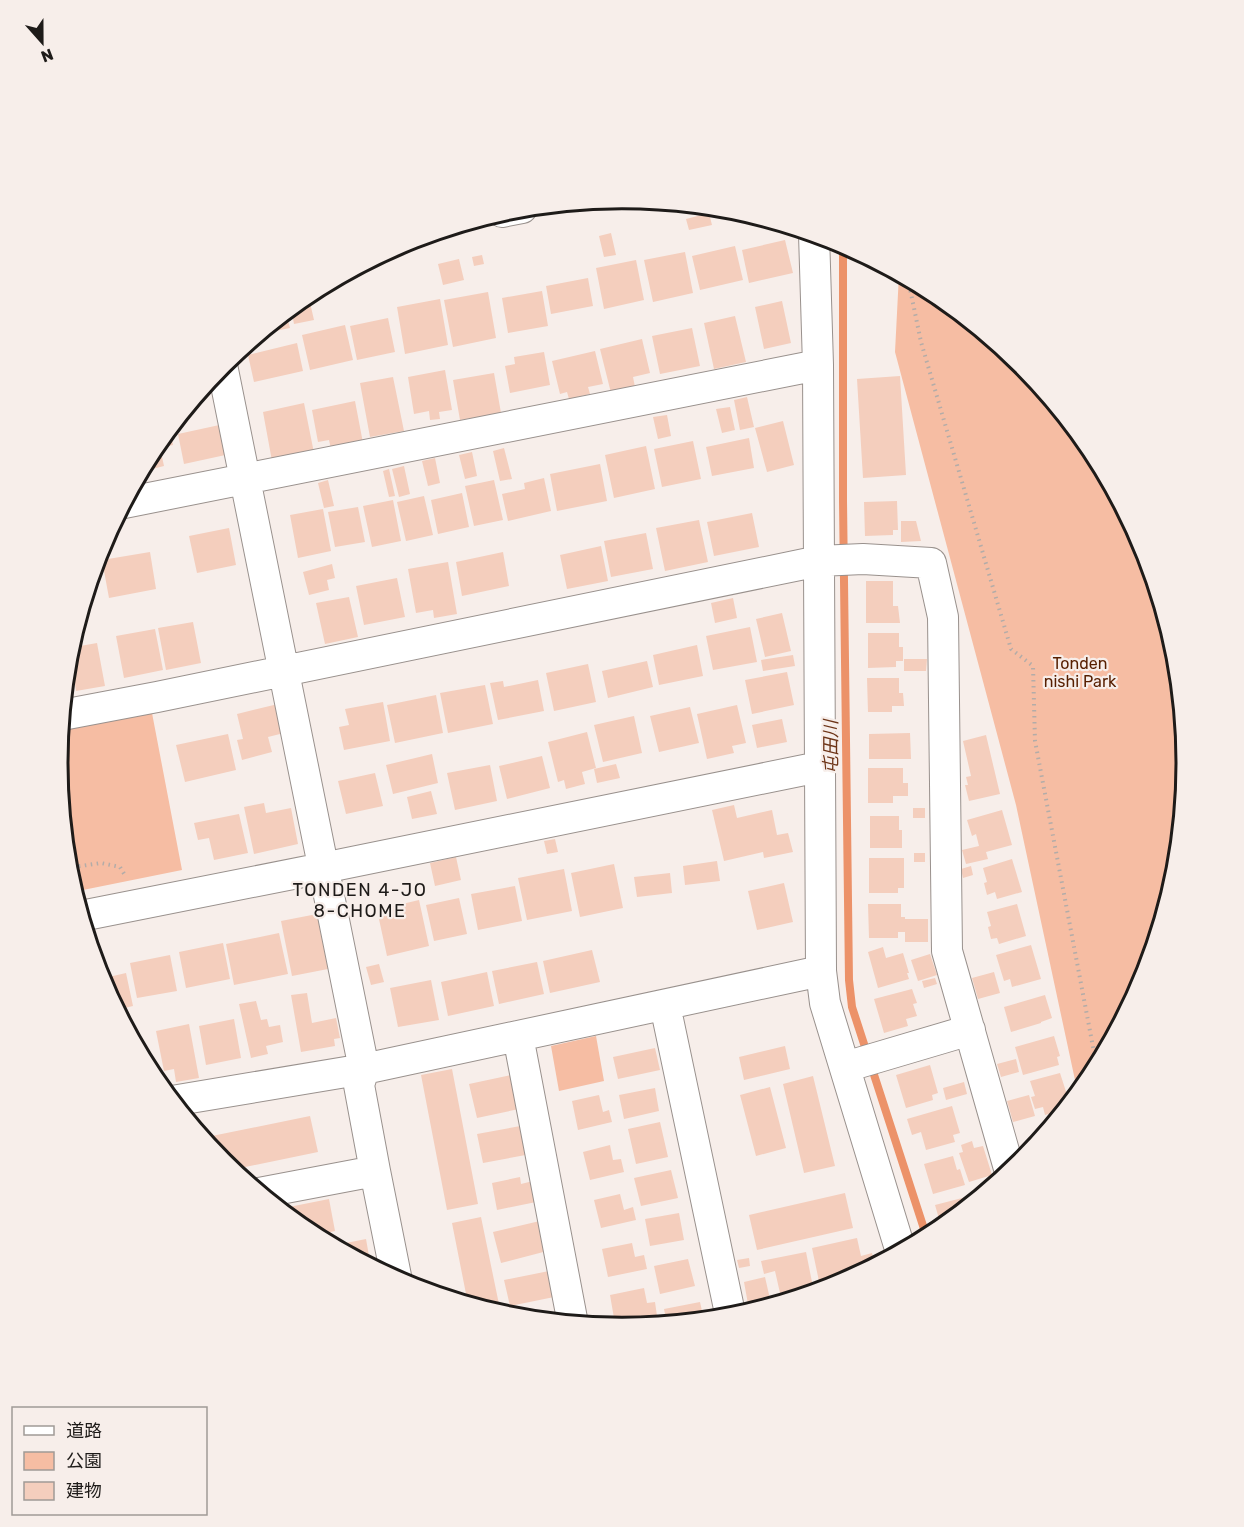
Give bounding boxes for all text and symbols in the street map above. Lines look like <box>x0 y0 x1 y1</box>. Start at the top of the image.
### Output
north arrow <box>12 12 72 72</box>
text: N <box>38 45 56 66</box>
park label: Tonden nishi Park <box>1044 654 1117 691</box>
water label: 屯田川 <box>820 718 842 774</box>
district label: TONDEN 4-JO 8-CHOME <box>293 879 427 922</box>
legend <box>12 1407 207 1515</box>
text: 道路 <box>66 1420 102 1442</box>
text: 公園 <box>66 1450 102 1472</box>
text: 建物 <box>66 1480 102 1502</box>

